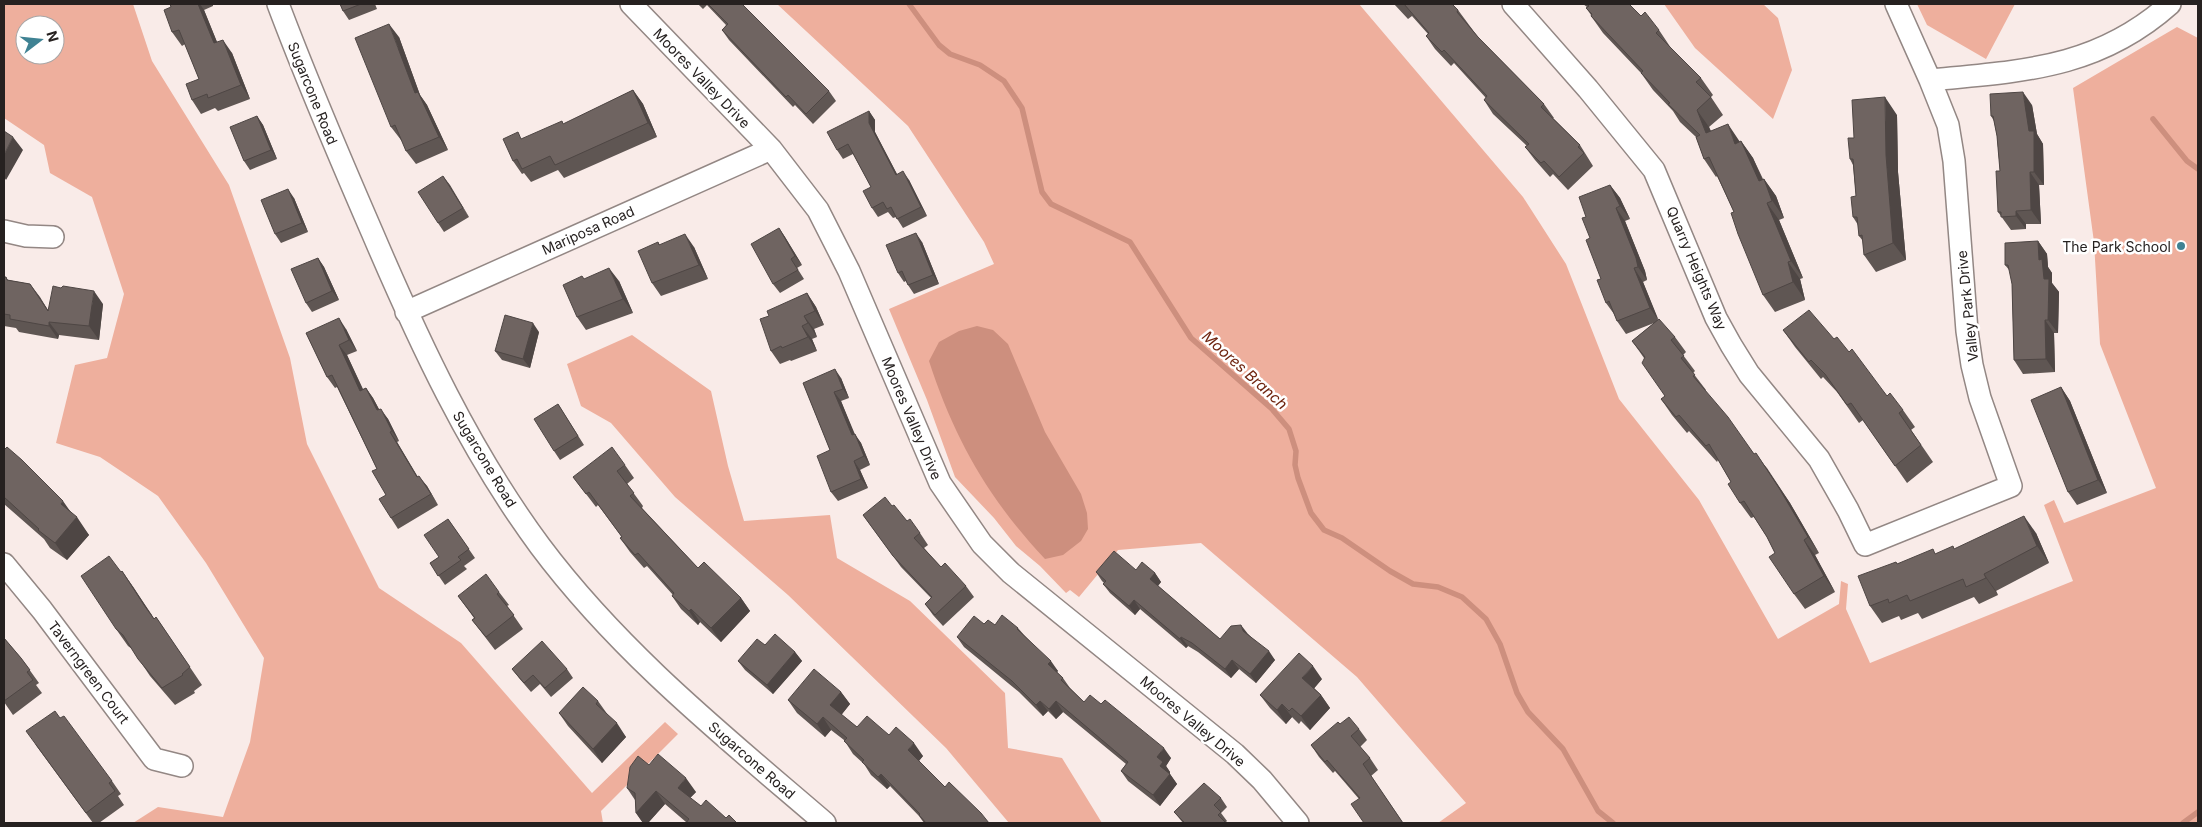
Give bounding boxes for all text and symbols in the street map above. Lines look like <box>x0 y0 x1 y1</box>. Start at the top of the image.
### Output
north arrow <box>15 15 65 65</box>
street label: Moores Valley Drive <box>650 25 754 131</box>
text: N <box>43 29 63 44</box>
street label: Sugarcone Road <box>285 39 341 147</box>
street label: Mariposa Road <box>539 202 637 258</box>
street label: Quarry Heights Way <box>1663 204 1731 333</box>
place label: The Park School <box>2062 238 2171 255</box>
marker: The Park School <box>2175 240 2187 252</box>
street label: Valley Park Drive <box>1953 249 1981 363</box>
water label: Moores Branch <box>1198 327 1292 413</box>
street label: Moores Valley Drive <box>878 354 946 482</box>
street label: Sugarcone Road <box>450 408 520 510</box>
street label: Taverngreen Court <box>45 617 133 727</box>
street label: Moores Valley Drive <box>1137 672 1249 770</box>
street label: Sugarcone Road <box>705 718 799 802</box>

